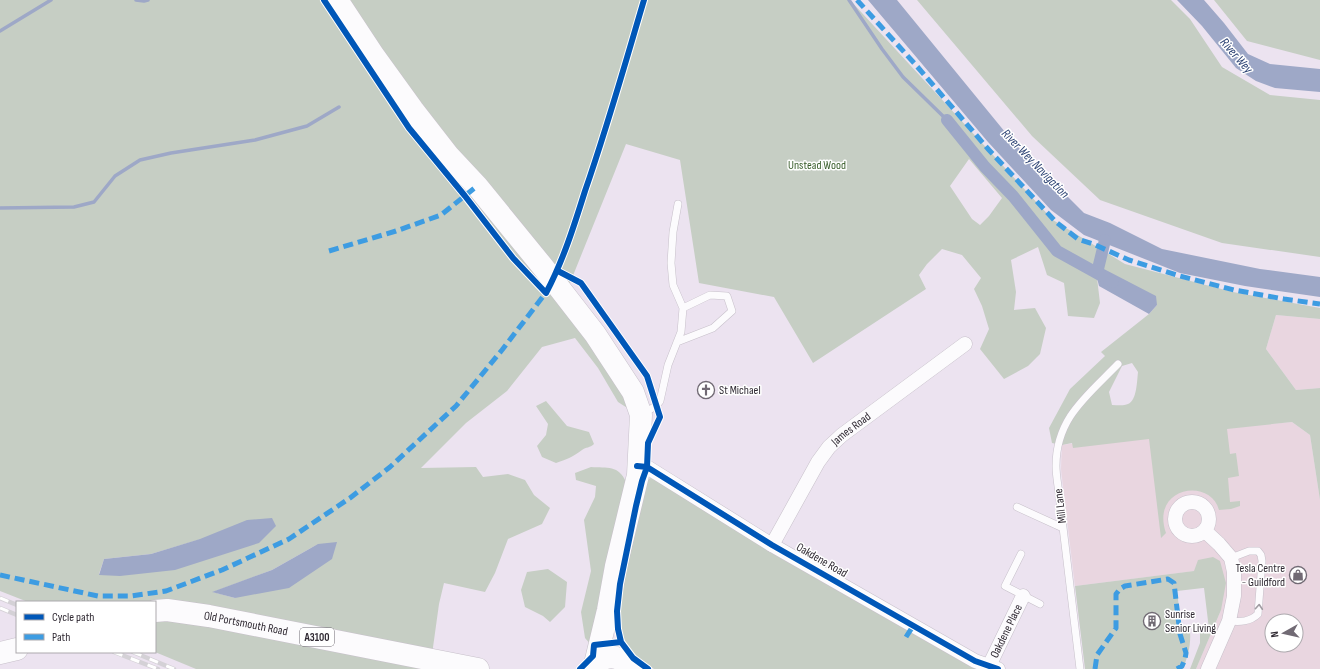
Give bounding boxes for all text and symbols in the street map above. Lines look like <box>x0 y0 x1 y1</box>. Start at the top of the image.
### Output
water label: River Wey <box>1217 35 1257 77</box>
water label: River Wey Navigation <box>998 126 1073 202</box>
park label: Unstead Wood <box>788 158 846 173</box>
church icon: St Michael <box>696 380 716 400</box>
place label: St Michael <box>719 383 761 398</box>
street label: James Road <box>828 409 874 450</box>
street label: Mill Lane <box>1051 488 1070 524</box>
street label: Oakdene Road <box>794 540 850 581</box>
place label: Tesla Centre - Guildford <box>1236 561 1285 590</box>
shop icon: Tesla Centre - Guildford <box>1288 565 1308 585</box>
legend <box>16 601 156 653</box>
street label: Oakdene Place <box>987 602 1026 661</box>
one-way arrow <box>1254 604 1263 610</box>
place label: Sunrise Senior Living <box>1165 607 1216 636</box>
street label: Old Portsmouth Road <box>203 608 289 639</box>
text: Cycle path <box>52 610 94 625</box>
building icon: Sunrise Senior Living <box>1142 611 1162 631</box>
north arrow <box>1264 613 1304 653</box>
road number: A3100 <box>300 628 334 646</box>
text: Path <box>52 630 70 645</box>
text: N <box>1268 630 1281 638</box>

